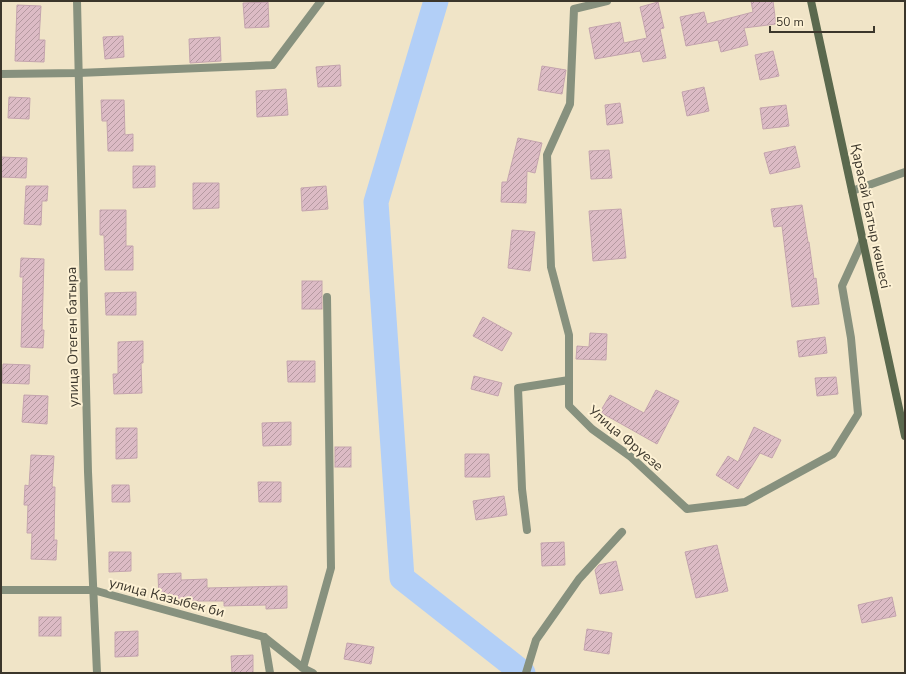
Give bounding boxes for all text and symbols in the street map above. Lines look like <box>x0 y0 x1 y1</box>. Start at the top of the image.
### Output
scale bar <box>770 8 874 34</box>
text: 50 m <box>776 14 804 30</box>
street label: Қарасай Батыр көшесі <box>846 142 895 290</box>
street label: улица Отеген батыра <box>62 267 83 407</box>
street label: Улица Фруезе <box>583 401 667 476</box>
street label: улица Казыбек би <box>107 573 227 622</box>

